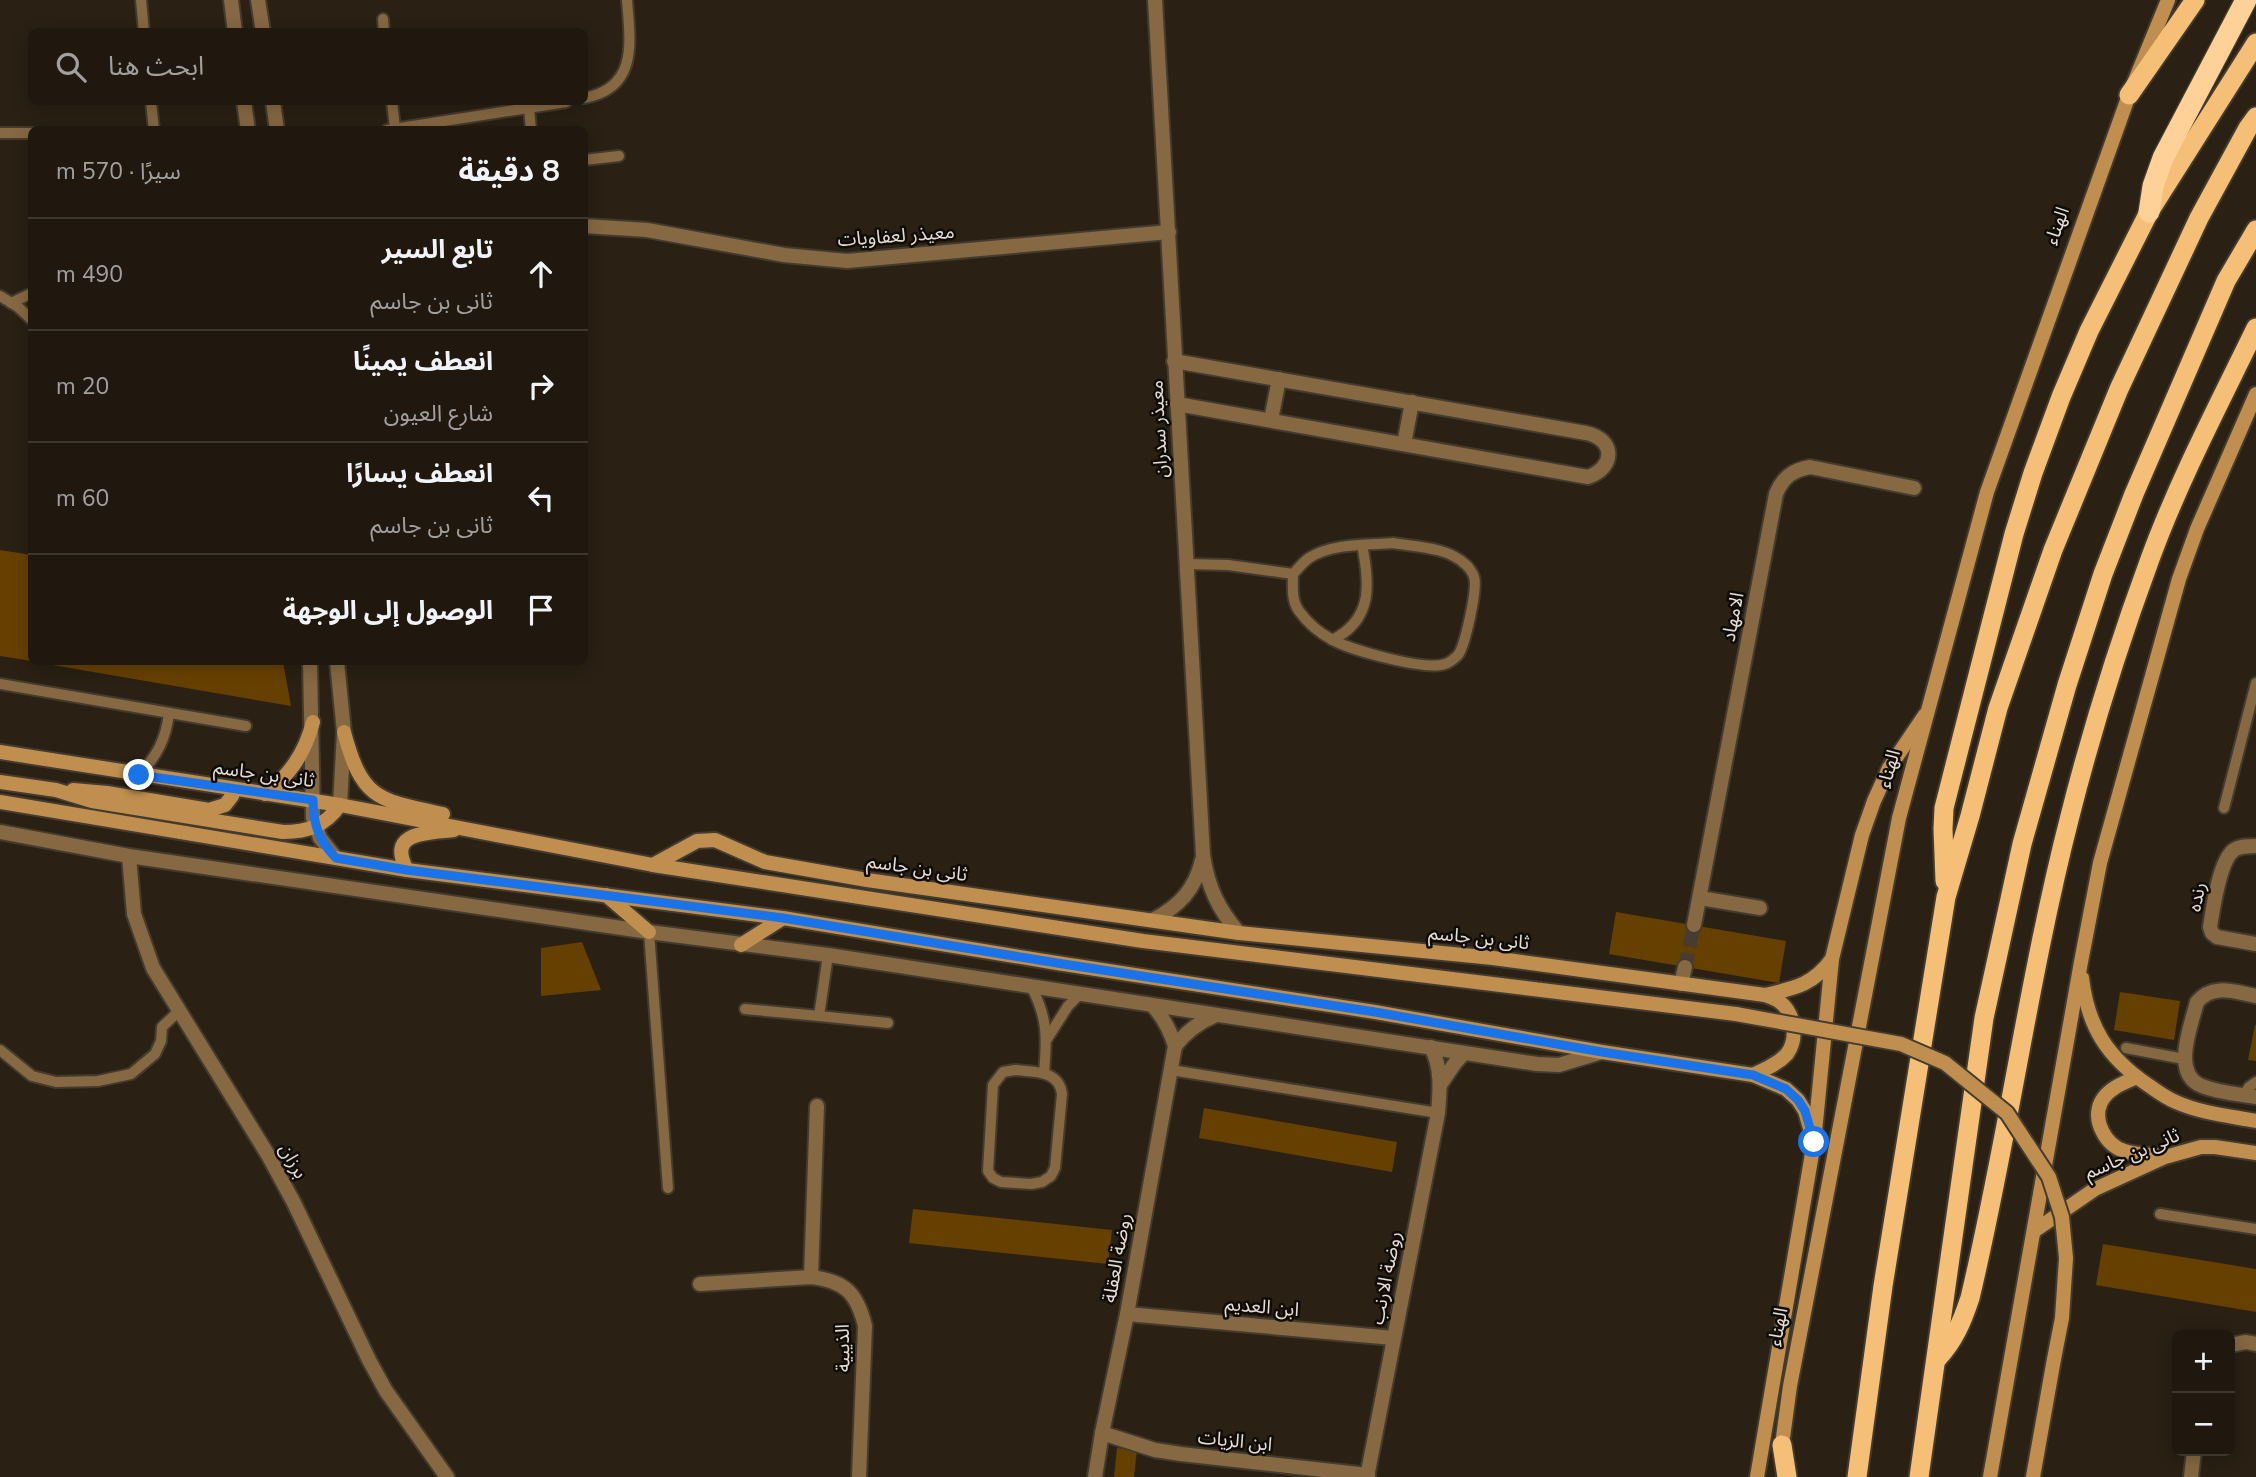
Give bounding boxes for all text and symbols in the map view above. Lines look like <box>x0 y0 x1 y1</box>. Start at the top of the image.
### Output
search box <box>28 28 588 105</box>
icon: search <box>52 48 90 86</box>
text: ابحث هنا <box>108 49 204 84</box>
text: 8 دقيقة <box>458 151 560 192</box>
text: سيرًا · 570 m <box>56 156 181 187</box>
street label: الهناء <box>2038 203 2076 249</box>
street label: معيذر لعفاويات <box>837 219 955 253</box>
text: تابع السير <box>382 232 493 267</box>
icon: ahead <box>522 255 560 293</box>
text: 490 m <box>56 259 123 290</box>
text: ثانى بن جاسم <box>370 286 493 317</box>
text: انعطف يمينًا <box>353 344 493 379</box>
icon: right <box>522 367 560 405</box>
text: 20 m <box>56 371 109 402</box>
street label: معيذر سدران <box>1143 379 1175 479</box>
text: شارع العيون <box>384 398 493 429</box>
text: انعطف يسارًا <box>346 456 493 491</box>
icon: left <box>522 479 560 517</box>
text: 60 m <box>56 483 109 514</box>
text: ثانى بن جاسم <box>370 510 493 541</box>
street label: الامهاد <box>1715 590 1751 644</box>
icon: arrive <box>522 591 560 629</box>
text: الوصول إلى الوجهة <box>283 593 493 628</box>
street label: الهناء <box>1871 747 1907 791</box>
street label: ثانى بن جاسم <box>212 754 316 795</box>
route end <box>123 759 154 790</box>
street label: ثانى بن جاسم <box>865 848 969 889</box>
street label: رنده <box>2181 880 2213 914</box>
street label: ثانى بن جاسم <box>1427 920 1531 957</box>
street label: ثانى بن جاسم <box>2080 1122 2184 1187</box>
route start <box>1798 1126 1829 1157</box>
street label: برزان <box>273 1139 313 1183</box>
street label: روضة العقلة <box>1096 1211 1138 1305</box>
street label: روضة الارنب <box>1364 1229 1408 1327</box>
street label: ابن العديم <box>1224 1291 1300 1324</box>
street label: الهناء <box>1762 1305 1794 1349</box>
street label: الذيبية <box>830 1324 856 1372</box>
map controls <box>2172 1330 2235 1456</box>
button: + <box>2172 1330 2235 1393</box>
button: − <box>2172 1393 2235 1456</box>
street label: ابن الزيات <box>1196 1424 1274 1458</box>

